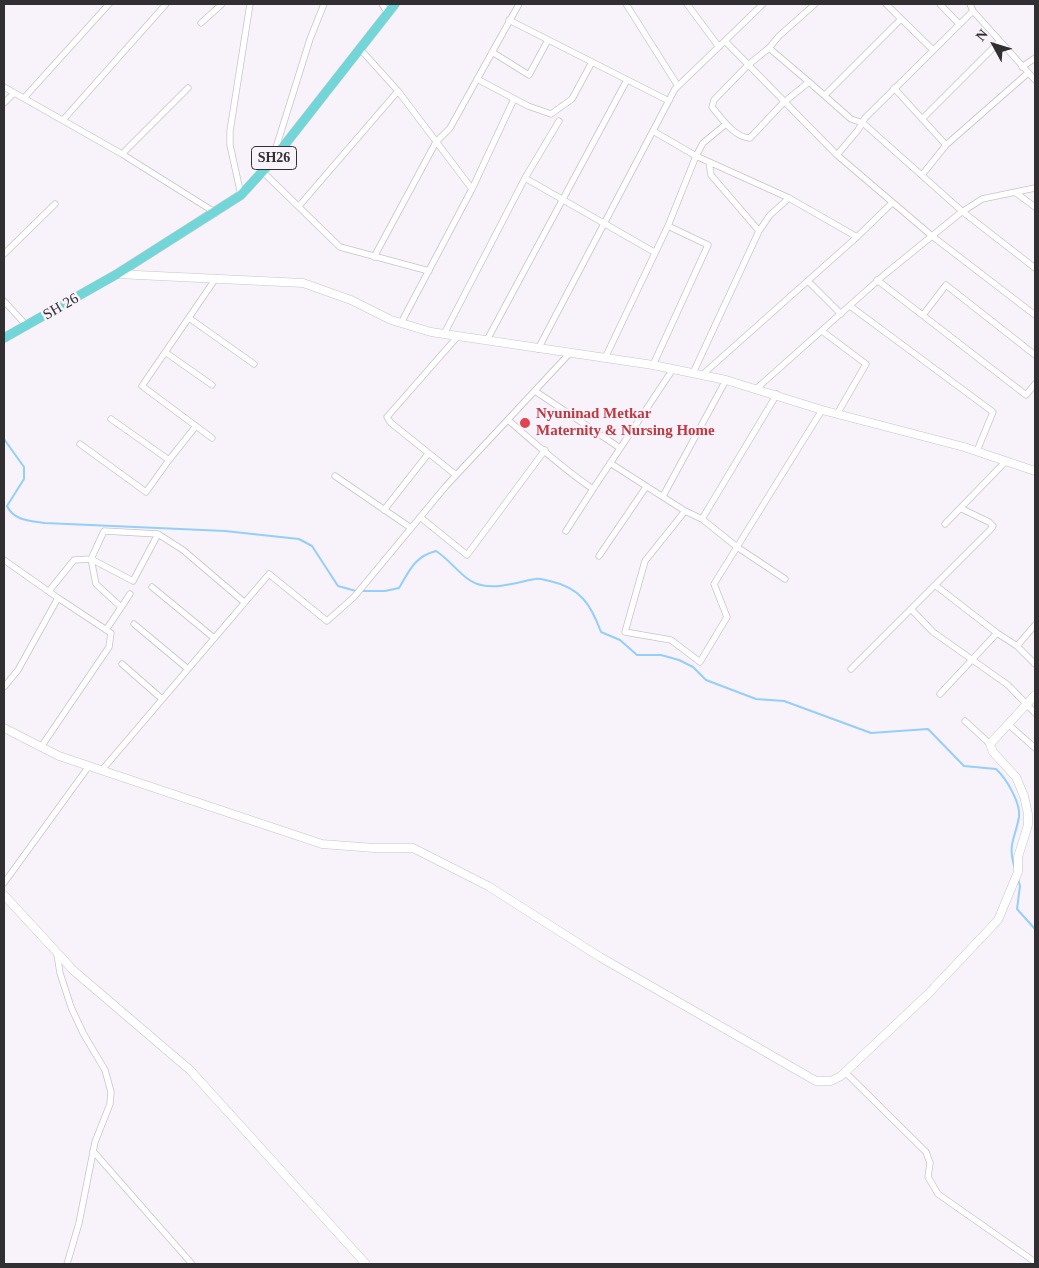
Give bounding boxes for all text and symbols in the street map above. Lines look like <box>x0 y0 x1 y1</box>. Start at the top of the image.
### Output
north arrow <box>969 20 1019 70</box>
text: N <box>973 27 991 44</box>
road number: SH26 <box>252 146 296 170</box>
street label: SH 26 <box>40 290 82 324</box>
place label: Nyuninad Metkar Maternity & Nursing Home <box>536 405 715 440</box>
marker: Nyuninad Metkar Maternity & Nursing Home <box>518 416 532 430</box>

